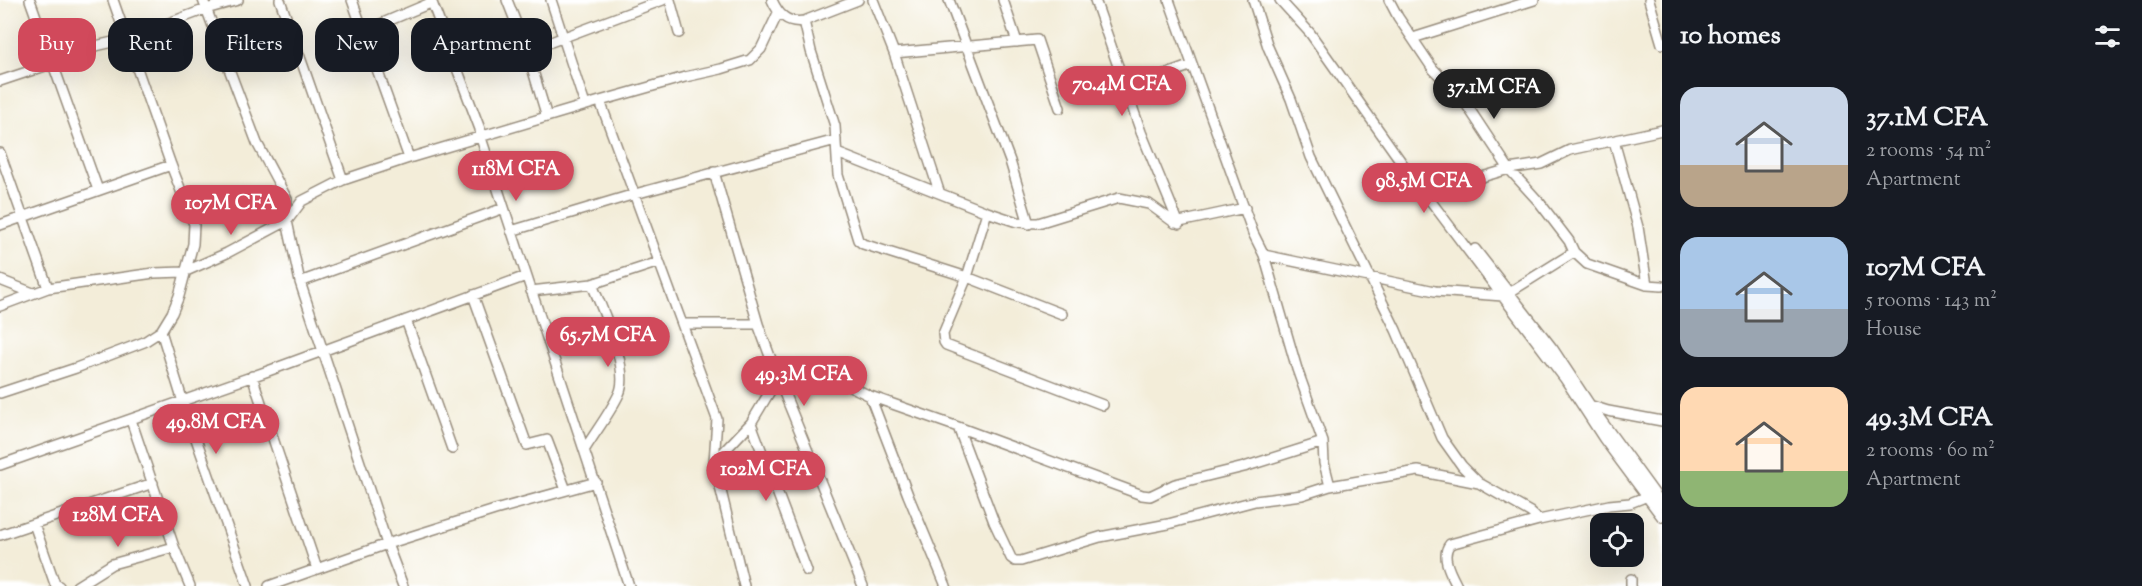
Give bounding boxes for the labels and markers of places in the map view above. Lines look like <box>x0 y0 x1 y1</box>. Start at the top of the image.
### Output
pin: 70.4M CFA <box>1053 66 1191 117</box>
pin: 37.1M CFA <box>1425 69 1563 120</box>
pin: 118M CFA <box>454 151 578 202</box>
pin: 98.5M CFA <box>1355 163 1493 214</box>
pin: 107M CFA <box>169 185 293 236</box>
pin: 65.7M CFA <box>539 317 677 368</box>
pin: 49.3M CFA <box>735 356 873 407</box>
pin: 49.8M CFA <box>147 404 285 455</box>
pin: 102M CFA <box>704 451 828 502</box>
pin: 128M CFA <box>56 497 180 548</box>

